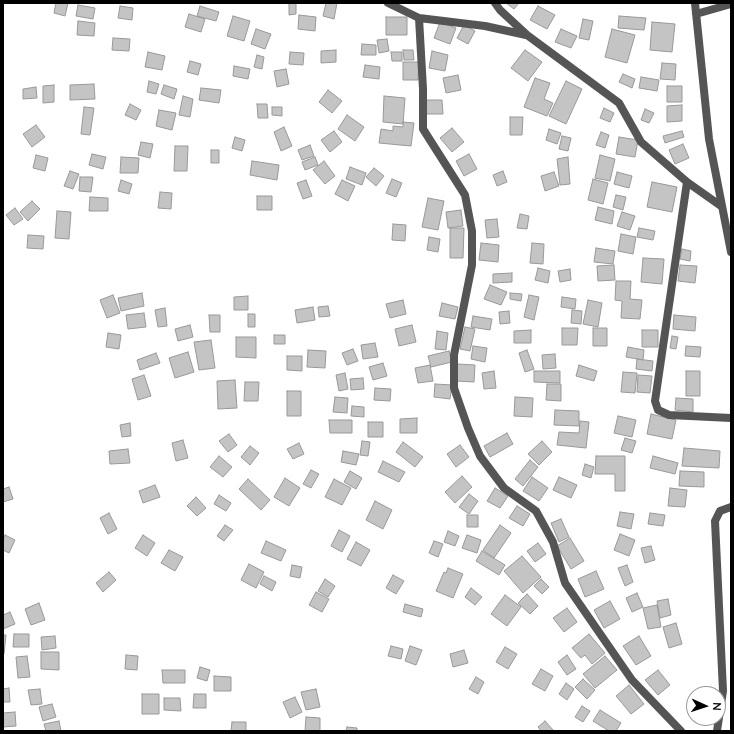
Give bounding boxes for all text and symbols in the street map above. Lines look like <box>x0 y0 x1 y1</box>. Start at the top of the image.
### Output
north arrow <box>686 686 726 726</box>
text: N <box>711 702 724 711</box>

